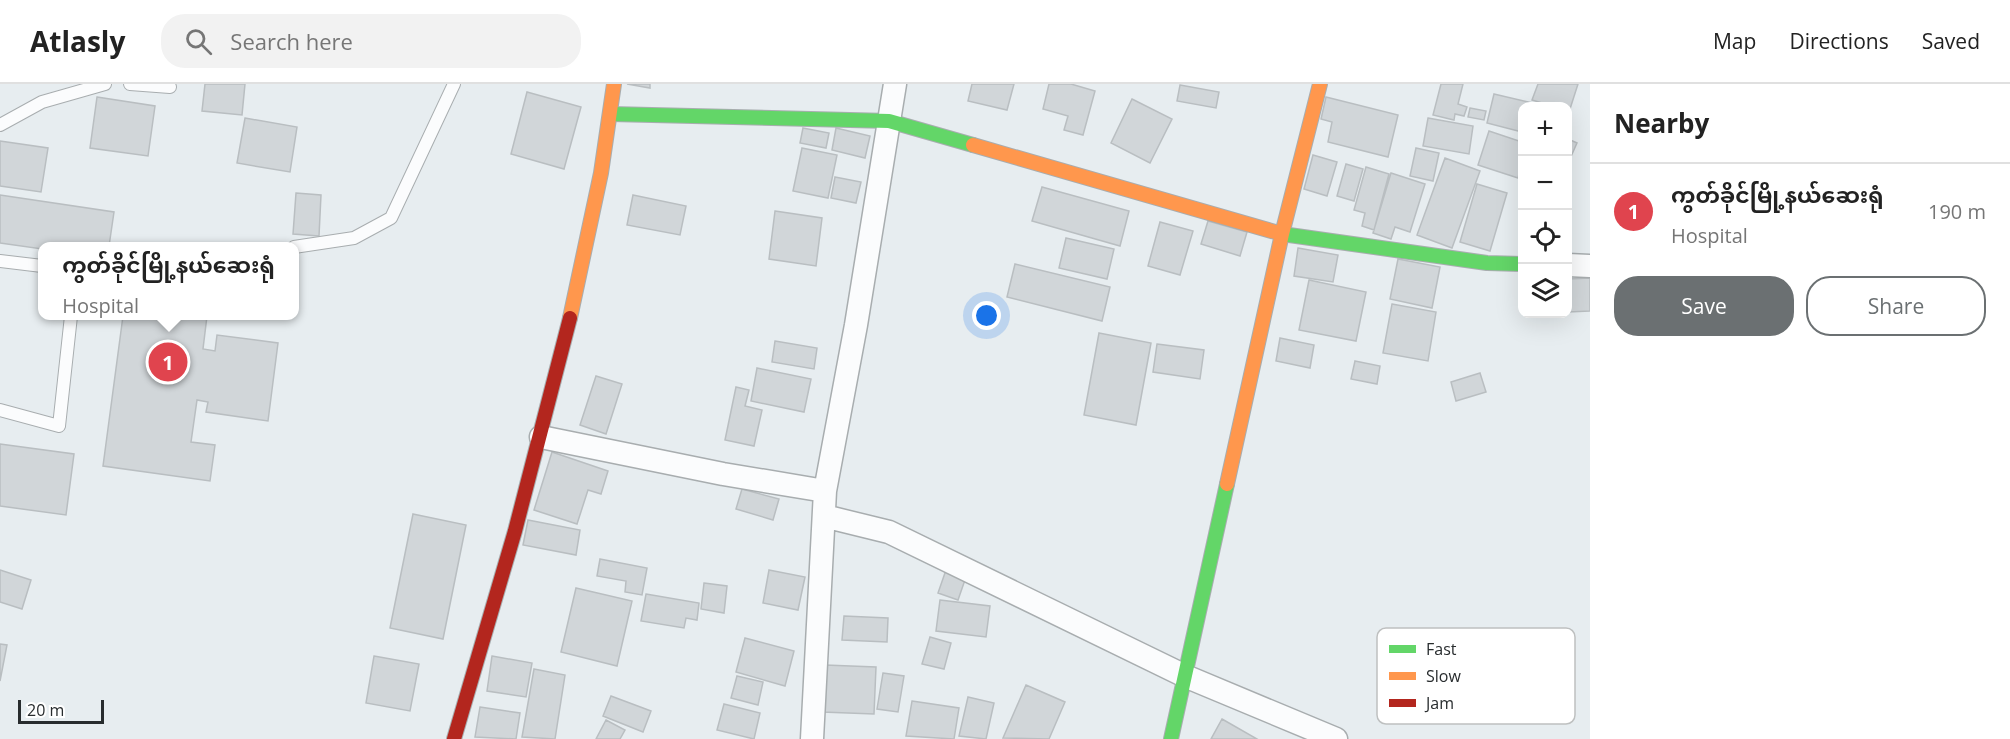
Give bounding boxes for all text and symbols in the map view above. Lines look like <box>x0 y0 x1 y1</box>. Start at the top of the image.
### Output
search box <box>161 14 581 68</box>
text: Atlasly <box>30 22 125 60</box>
icon: search <box>182 25 215 58</box>
text: Search here <box>230 26 353 56</box>
text: Map <box>1713 27 1756 55</box>
text: Directions <box>1789 27 1889 55</box>
text: Saved <box>1922 27 1980 55</box>
map controls <box>1518 102 1572 318</box>
button: + <box>1518 102 1572 156</box>
text: Nearby <box>1614 105 1709 141</box>
button: − <box>1518 156 1572 210</box>
text: ကွတ်ခိုင်မြို့နယ်ဆေးရုံ <box>1671 179 1884 209</box>
text: 1 <box>1628 198 1639 225</box>
text: 190 m <box>1928 198 1986 225</box>
button: locate <box>1518 210 1572 264</box>
text: Hospital <box>1671 222 1748 249</box>
popup <box>38 242 299 320</box>
text: ကွတ်ခိုင်မြို့နယ်ဆေးရုံ <box>62 249 275 279</box>
button: layers <box>1518 264 1572 318</box>
button: Save <box>1614 276 1794 336</box>
button: Share <box>1806 276 1986 336</box>
text: Hospital <box>62 292 139 319</box>
your location <box>972 301 1001 330</box>
pin: 1 <box>148 340 188 384</box>
legend <box>1377 628 1575 724</box>
text: Fast <box>1426 638 1457 660</box>
text: Slow <box>1426 665 1461 687</box>
text: Jam <box>1424 692 1454 714</box>
scale bar <box>18 697 104 724</box>
text: 20 m <box>27 699 64 721</box>

